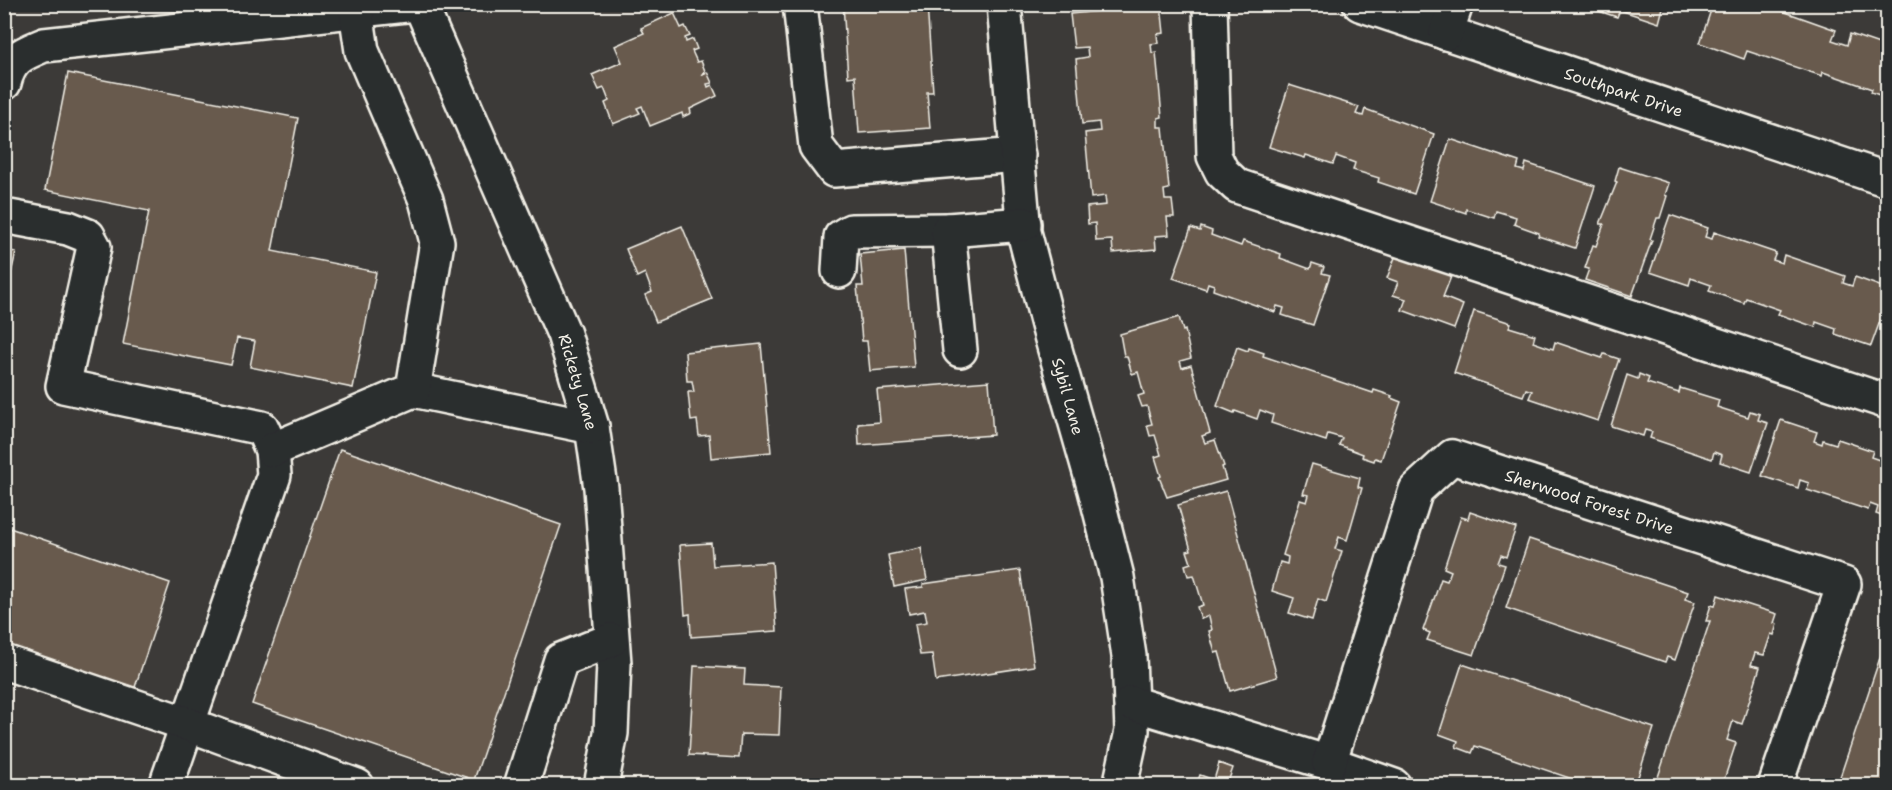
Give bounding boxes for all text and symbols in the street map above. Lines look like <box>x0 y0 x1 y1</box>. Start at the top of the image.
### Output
street label: Southpark Drive <box>1562 63 1686 122</box>
street label: Rickety Lane <box>554 331 602 433</box>
street label: Sybil Lane <box>1047 355 1089 437</box>
street label: Sherwood Forest Drive <box>1502 465 1677 539</box>

